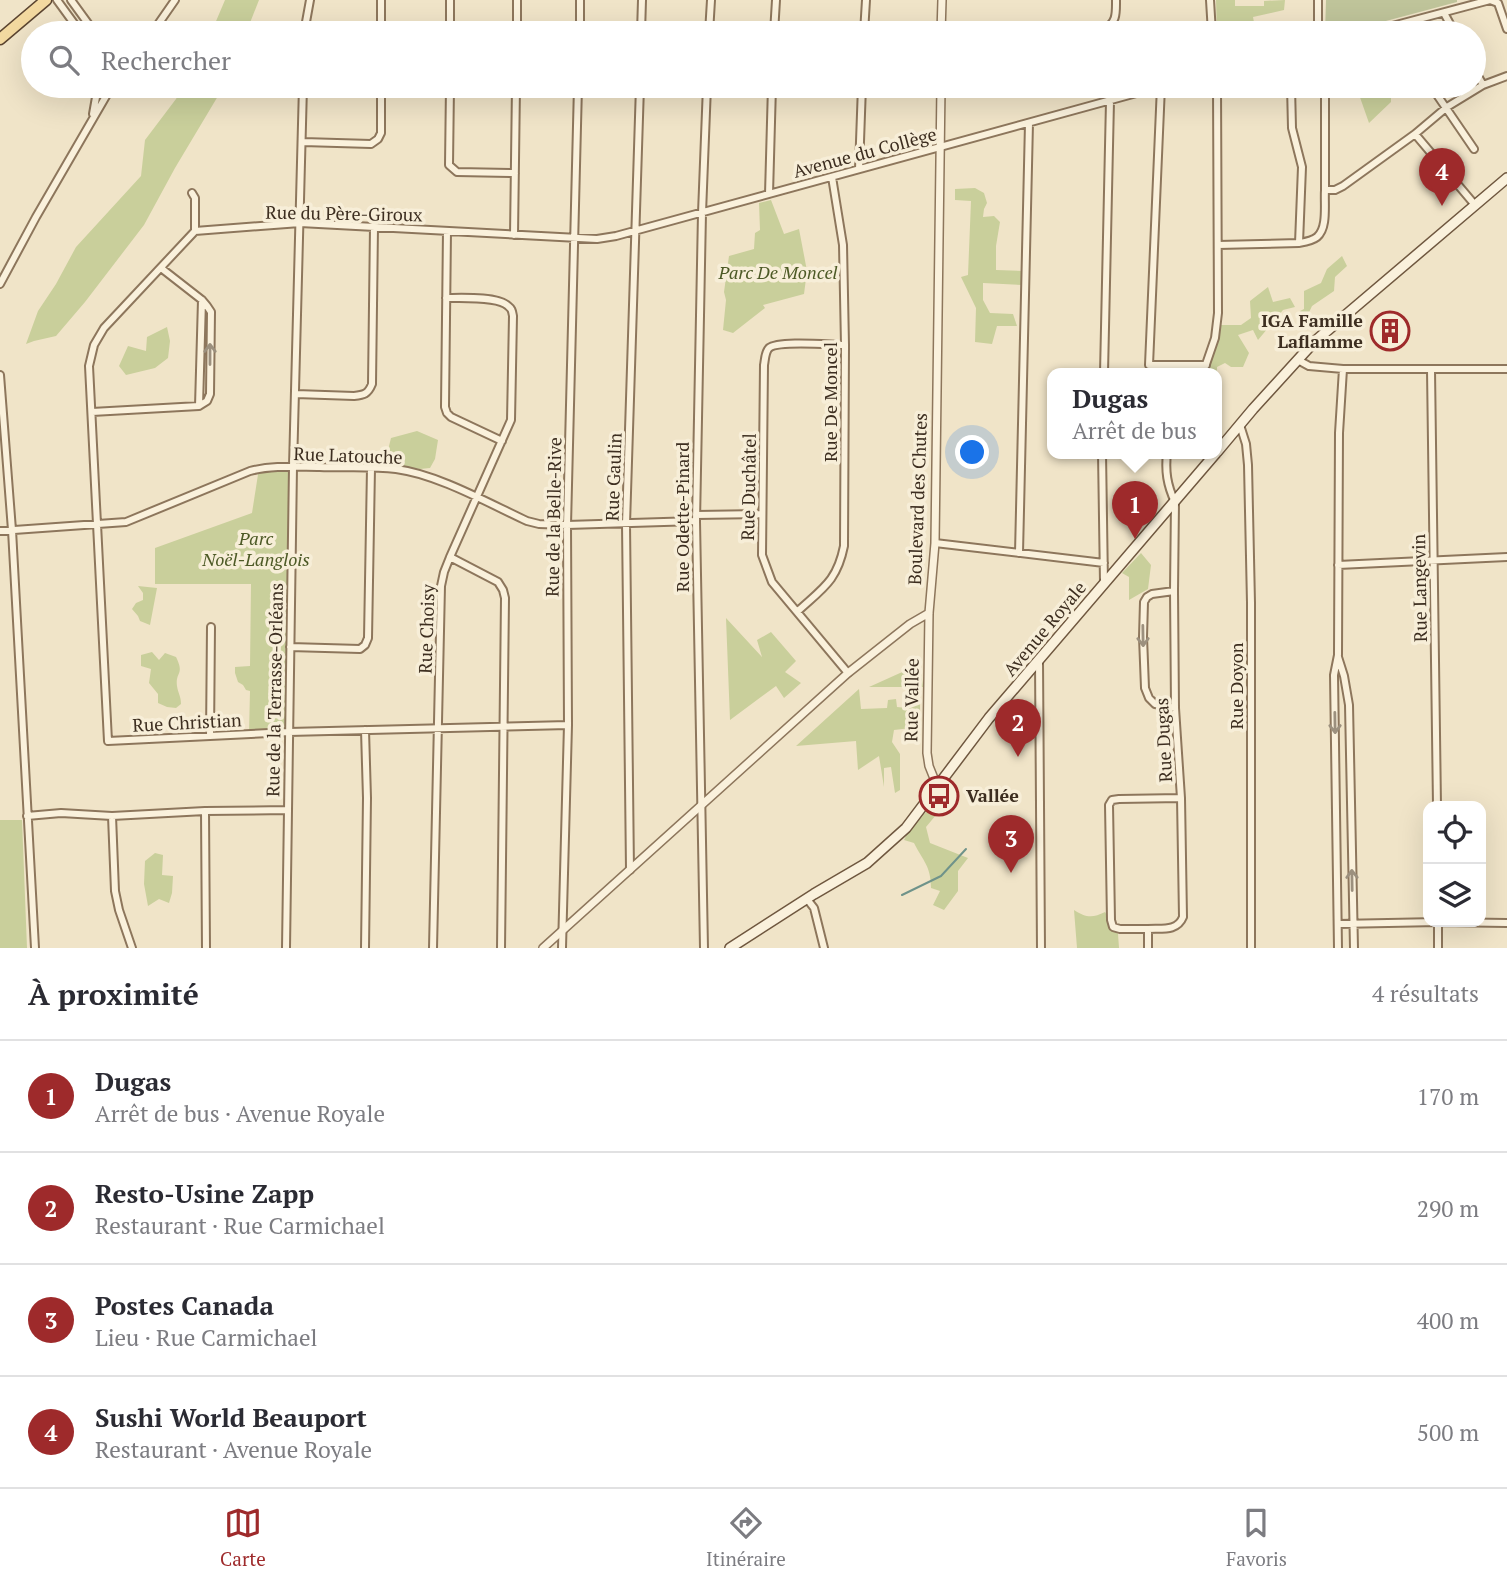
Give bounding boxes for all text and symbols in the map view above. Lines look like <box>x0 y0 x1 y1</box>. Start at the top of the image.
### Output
search box <box>21 21 1486 98</box>
icon: search <box>45 41 83 79</box>
text: Rechercher <box>101 43 231 77</box>
street label: Avenue du Collège <box>790 121 939 183</box>
pin: 4 <box>1419 148 1465 206</box>
street label: Rue du Père-Giroux <box>265 200 423 226</box>
park label: Parc De Moncel <box>717 260 838 284</box>
place label: IGA Famille Laflamme <box>1261 308 1363 353</box>
building icon: IGA Famille Laflamme <box>1369 310 1411 352</box>
street label: Rue De Moncel <box>818 342 842 462</box>
one-way arrow <box>203 343 217 366</box>
popup <box>1047 368 1222 459</box>
text: Dugas <box>1072 381 1148 415</box>
street label: Boulevard des Chutes <box>902 412 932 585</box>
text: Arrêt de bus <box>1072 415 1197 446</box>
street label: Rue Gaulin <box>599 432 627 522</box>
street label: Rue Duchâtel <box>735 433 761 541</box>
your location <box>955 435 989 469</box>
street label: Rue de la Belle-Rive <box>540 437 566 597</box>
street label: Rue Latouche <box>293 441 403 469</box>
street label: Rue Odette-Pinard <box>670 442 694 592</box>
pin: 1 <box>1112 481 1158 539</box>
park label: Parc Noël-Langlois <box>201 526 310 571</box>
street label: Rue Langevin <box>1406 533 1432 642</box>
street label: Avenue Royale <box>998 576 1091 681</box>
street label: Rue de la Terrasse-Orléans <box>260 583 288 797</box>
street label: Rue Choisy <box>412 583 440 674</box>
one-way arrow <box>1136 625 1150 648</box>
street label: Rue Doyon <box>1224 642 1248 730</box>
street label: Rue Vallée <box>898 658 924 742</box>
street label: Rue Dugas <box>1149 697 1177 783</box>
pin: 2 <box>995 699 1041 757</box>
street label: Rue Christian <box>132 707 242 737</box>
one-way arrow <box>1328 711 1342 734</box>
bus stop icon: Vallée <box>918 775 960 817</box>
place label: Vallée <box>966 783 1019 807</box>
map controls <box>1423 801 1486 927</box>
button: locate <box>1423 801 1486 864</box>
pin: 3 <box>988 815 1034 873</box>
button: layers <box>1423 864 1486 927</box>
one-way arrow <box>1346 869 1359 892</box>
text: À proximité <box>28 974 199 1014</box>
text: 4 résultats <box>1372 978 1479 1009</box>
text: Dugas <box>95 1064 171 1098</box>
text: 1 <box>45 1081 58 1112</box>
text: 170 m <box>1417 1081 1479 1112</box>
text: Arrêt de bus · Avenue Royale <box>95 1098 385 1129</box>
text: Resto-Usine Zapp <box>95 1176 314 1210</box>
text: 2 <box>45 1193 58 1224</box>
text: 290 m <box>1417 1193 1479 1224</box>
text: Restaurant · Rue Carmichael <box>95 1210 385 1241</box>
text: Postes Canada <box>95 1288 274 1322</box>
text: 3 <box>45 1305 58 1336</box>
text: 400 m <box>1417 1305 1479 1336</box>
text: Lieu · Rue Carmichael <box>95 1322 317 1353</box>
text: Sushi World Beauport <box>95 1400 367 1434</box>
text: 4 <box>45 1417 58 1448</box>
text: 500 m <box>1417 1417 1479 1448</box>
text: Restaurant · Avenue Royale <box>95 1434 372 1465</box>
tab: Carte <box>220 1504 266 1571</box>
tab: Itinéraire <box>706 1504 786 1571</box>
tab: Favoris <box>1226 1504 1287 1571</box>

